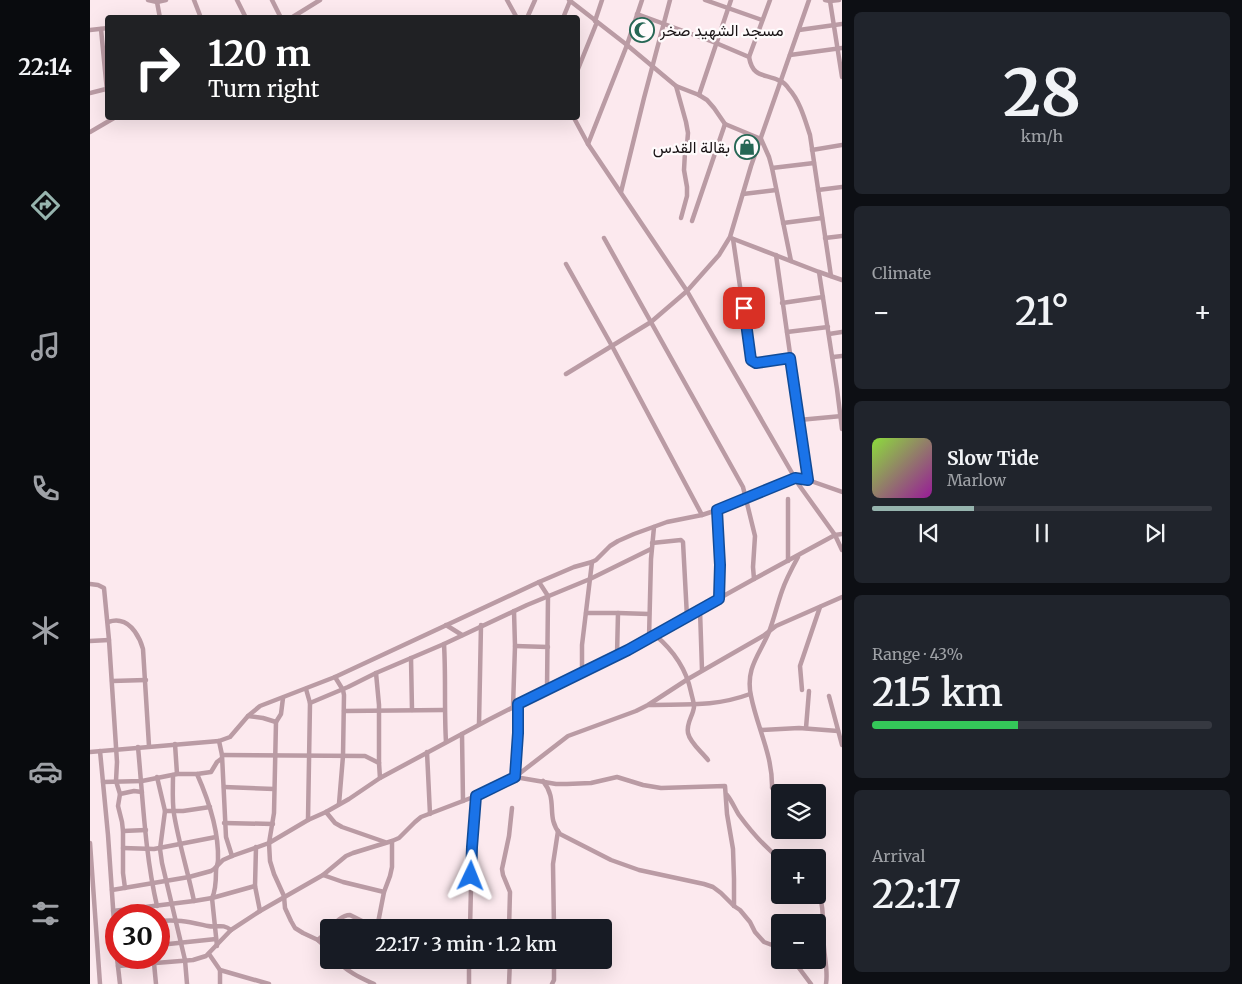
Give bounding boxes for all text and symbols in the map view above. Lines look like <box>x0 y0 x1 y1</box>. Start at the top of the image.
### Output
mosque icon: مسجد الشهيد صخر <box>629 17 655 43</box>
place label: مسجد الشهيد صخر <box>659 20 784 41</box>
text: 120 m <box>208 32 311 76</box>
icon: right <box>125 35 190 100</box>
text: 28 <box>1003 52 1081 134</box>
text: 22:14 <box>18 53 72 81</box>
text: Turn right <box>208 75 319 103</box>
text: km/h <box>1021 126 1063 146</box>
shop icon: بقالة القدس <box>734 134 760 160</box>
place label: بقالة القدس <box>653 137 730 158</box>
icon: directions <box>28 188 63 223</box>
text: Climate <box>872 263 931 283</box>
pin <box>723 287 765 329</box>
text: 21° <box>1015 288 1069 335</box>
icon: arrive <box>730 294 758 322</box>
text: − <box>872 294 891 330</box>
text: + <box>1193 294 1212 330</box>
icon: music <box>28 329 63 364</box>
text: Slow Tide <box>947 446 1039 470</box>
text: Marlow <box>947 470 1006 490</box>
icon: phone <box>28 471 63 506</box>
icon: previous <box>915 519 943 547</box>
icon: pause <box>1028 519 1056 547</box>
icon: next <box>1141 519 1169 547</box>
icon: climate <box>28 613 63 648</box>
text: Range · 43% <box>872 644 963 664</box>
text: 215 km <box>872 669 1003 716</box>
icon: car <box>28 754 63 789</box>
map controls <box>771 784 826 969</box>
button: layers <box>771 784 826 839</box>
text: Arrival <box>872 846 925 866</box>
position arrow <box>444 849 496 901</box>
button: + <box>771 849 826 904</box>
text: 22:17 <box>872 871 961 918</box>
icon: filters <box>28 896 63 931</box>
speed limit sign: 30 <box>105 904 170 969</box>
button: − <box>771 914 826 969</box>
text: 22:17 · 3 min · 1.2 km <box>375 932 557 956</box>

